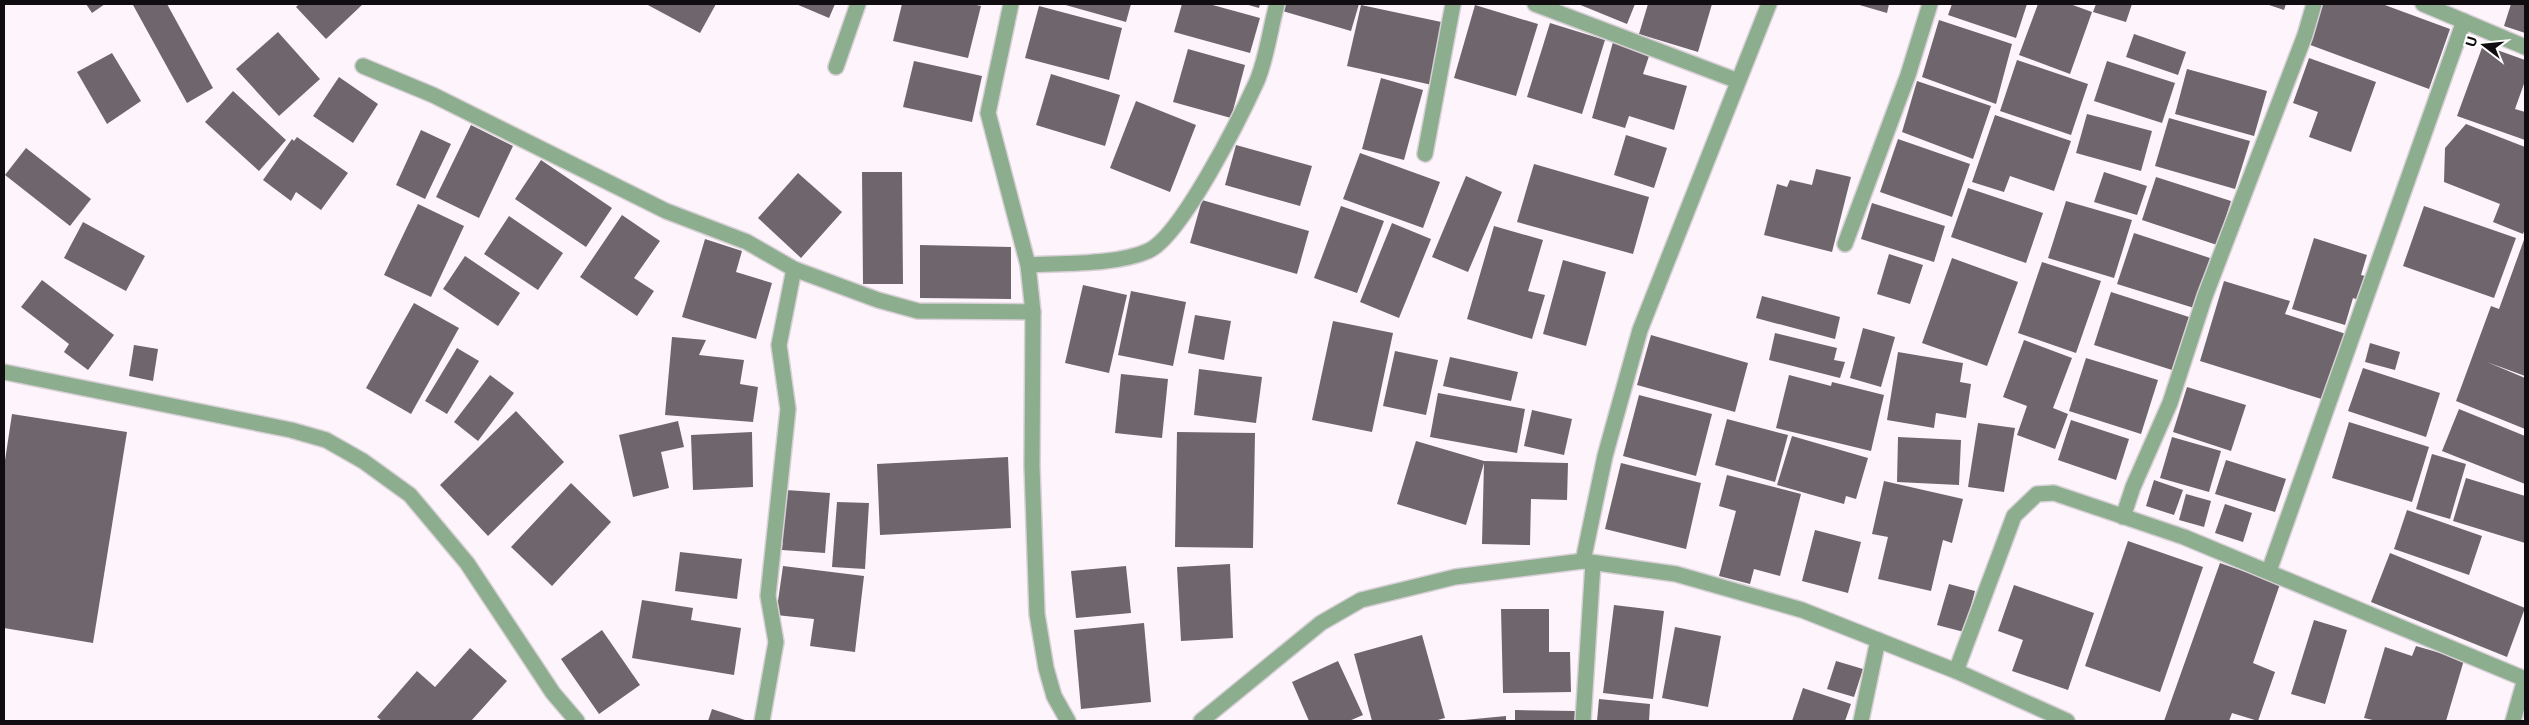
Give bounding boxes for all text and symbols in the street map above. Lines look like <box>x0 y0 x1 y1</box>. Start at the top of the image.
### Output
north arrow <box>2459 20 2509 70</box>
text: U <box>2460 34 2482 49</box>

